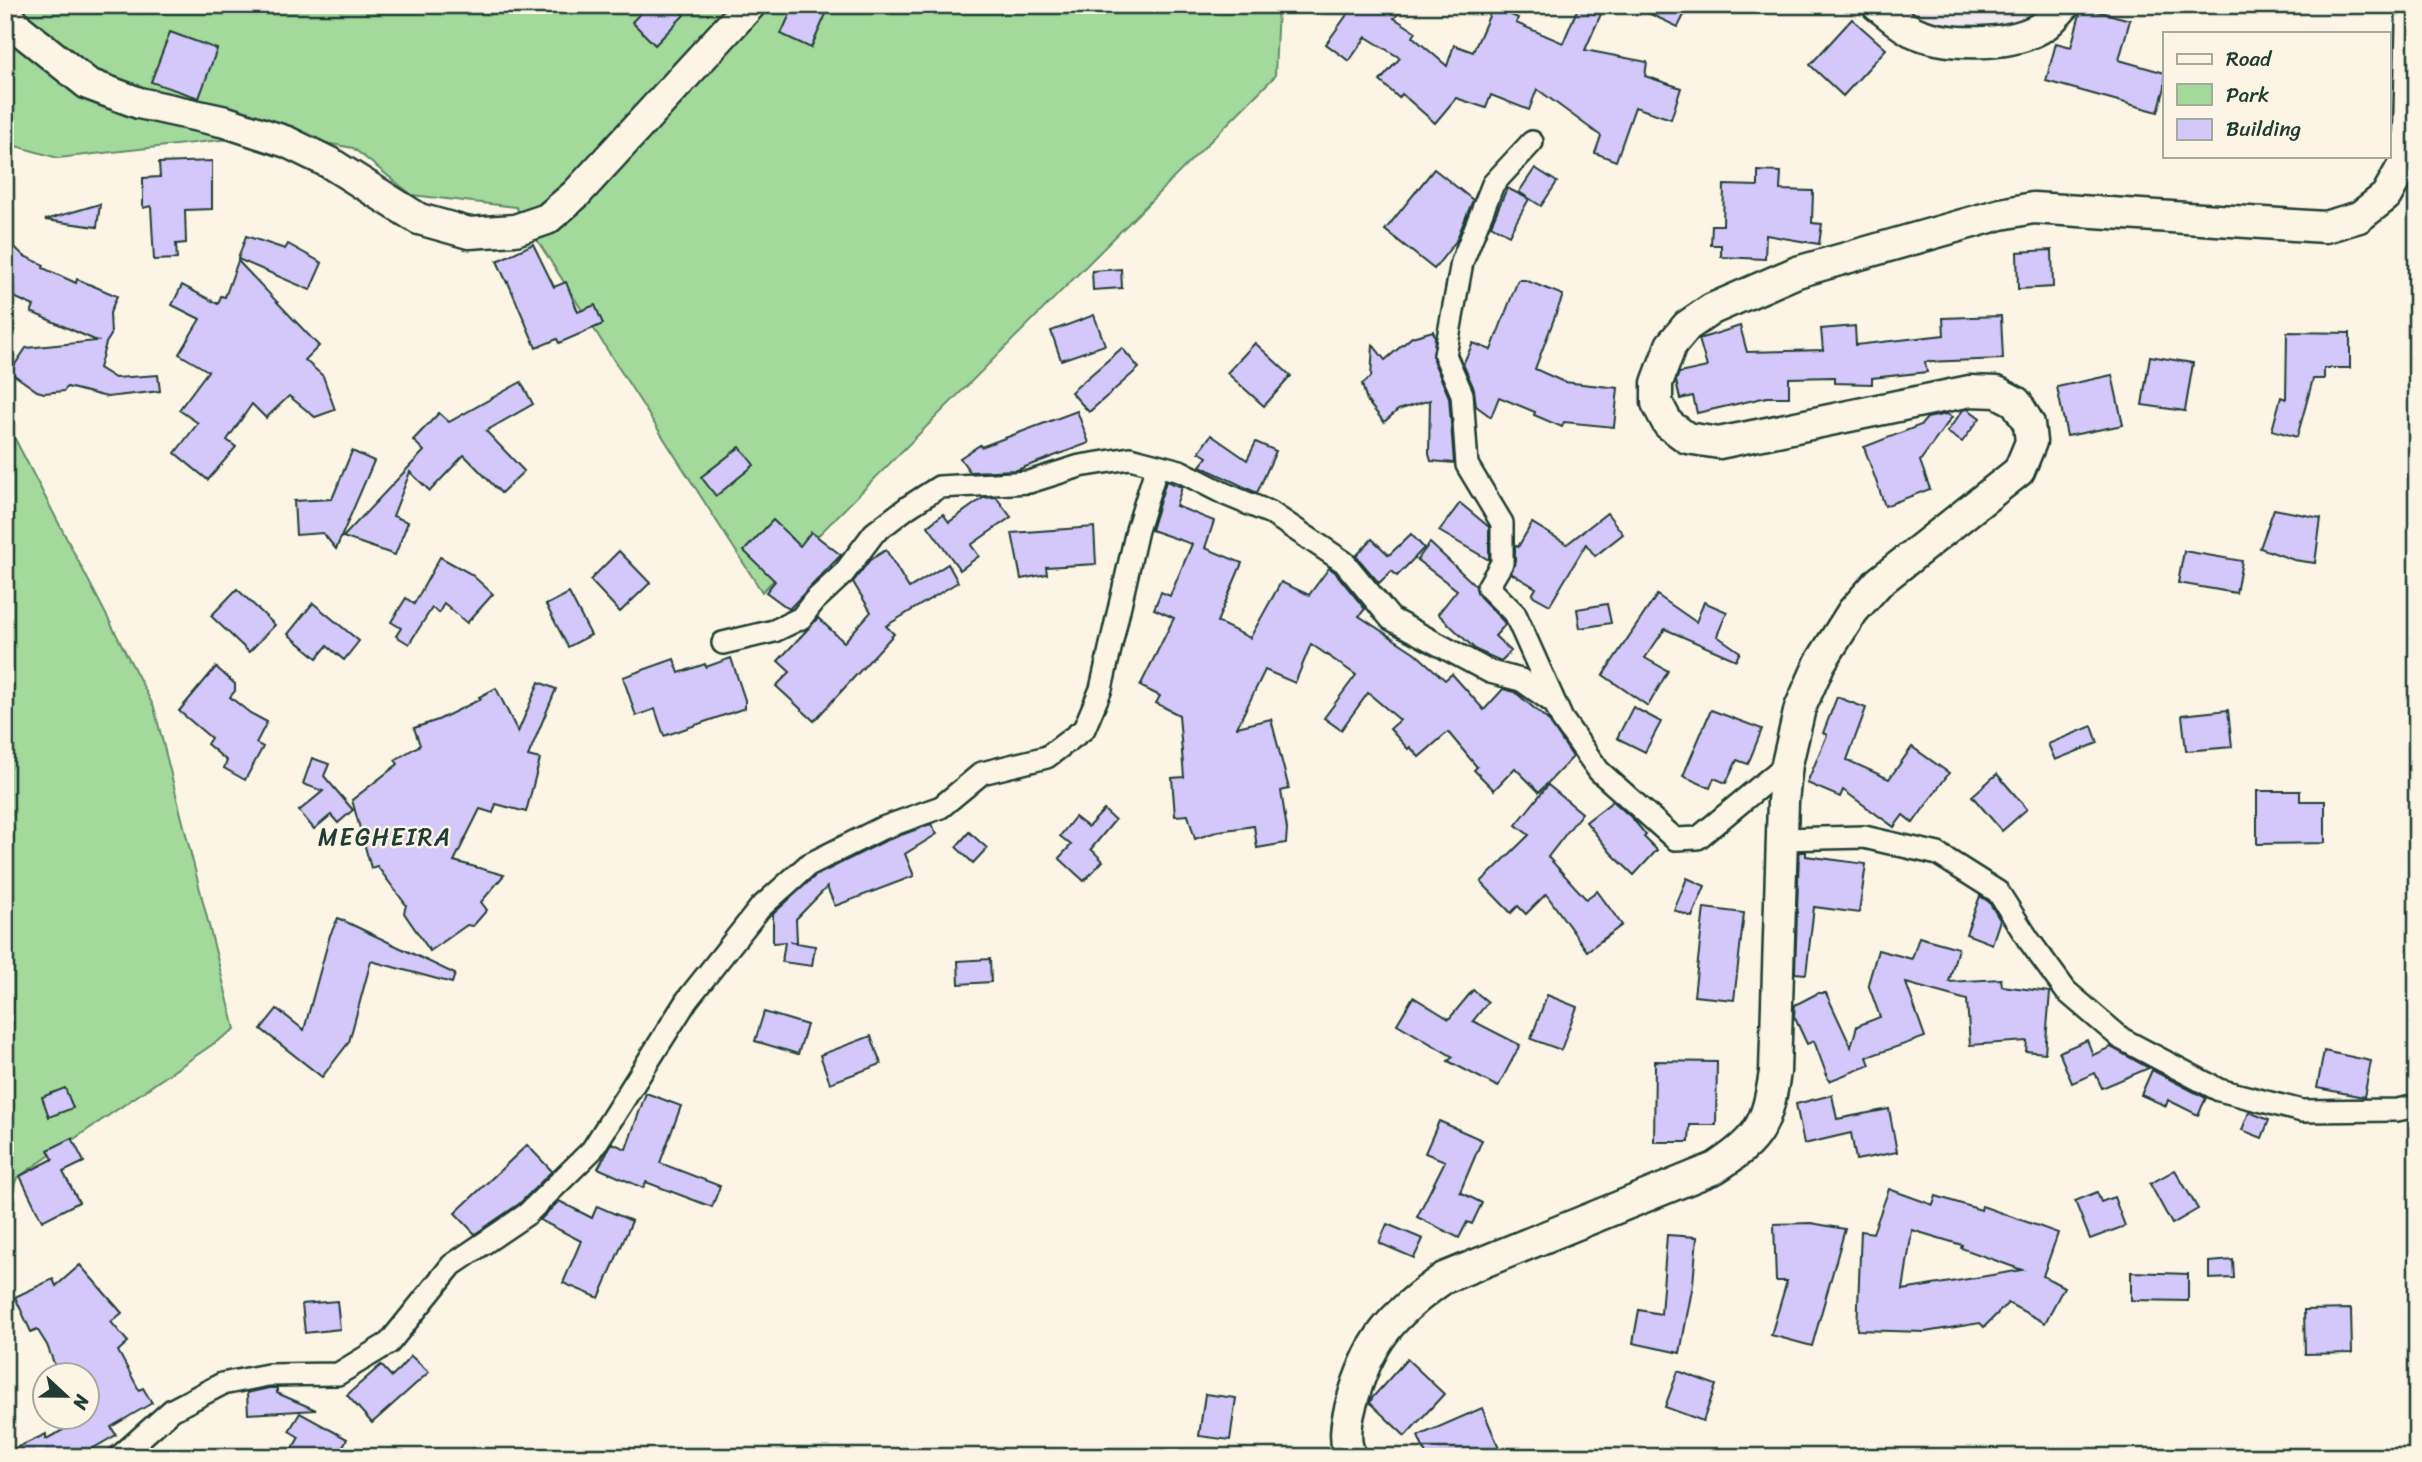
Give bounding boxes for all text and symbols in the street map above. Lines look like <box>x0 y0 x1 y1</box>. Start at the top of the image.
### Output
legend <box>2163 32 2390 158</box>
text: Road <box>2226 40 2273 78</box>
text: Park <box>2226 76 2269 114</box>
text: Building <box>2226 110 2302 148</box>
district label: MEGHEIRA <box>318 816 452 858</box>
north arrow <box>32 1360 102 1430</box>
text: N <box>63 1389 99 1415</box>

